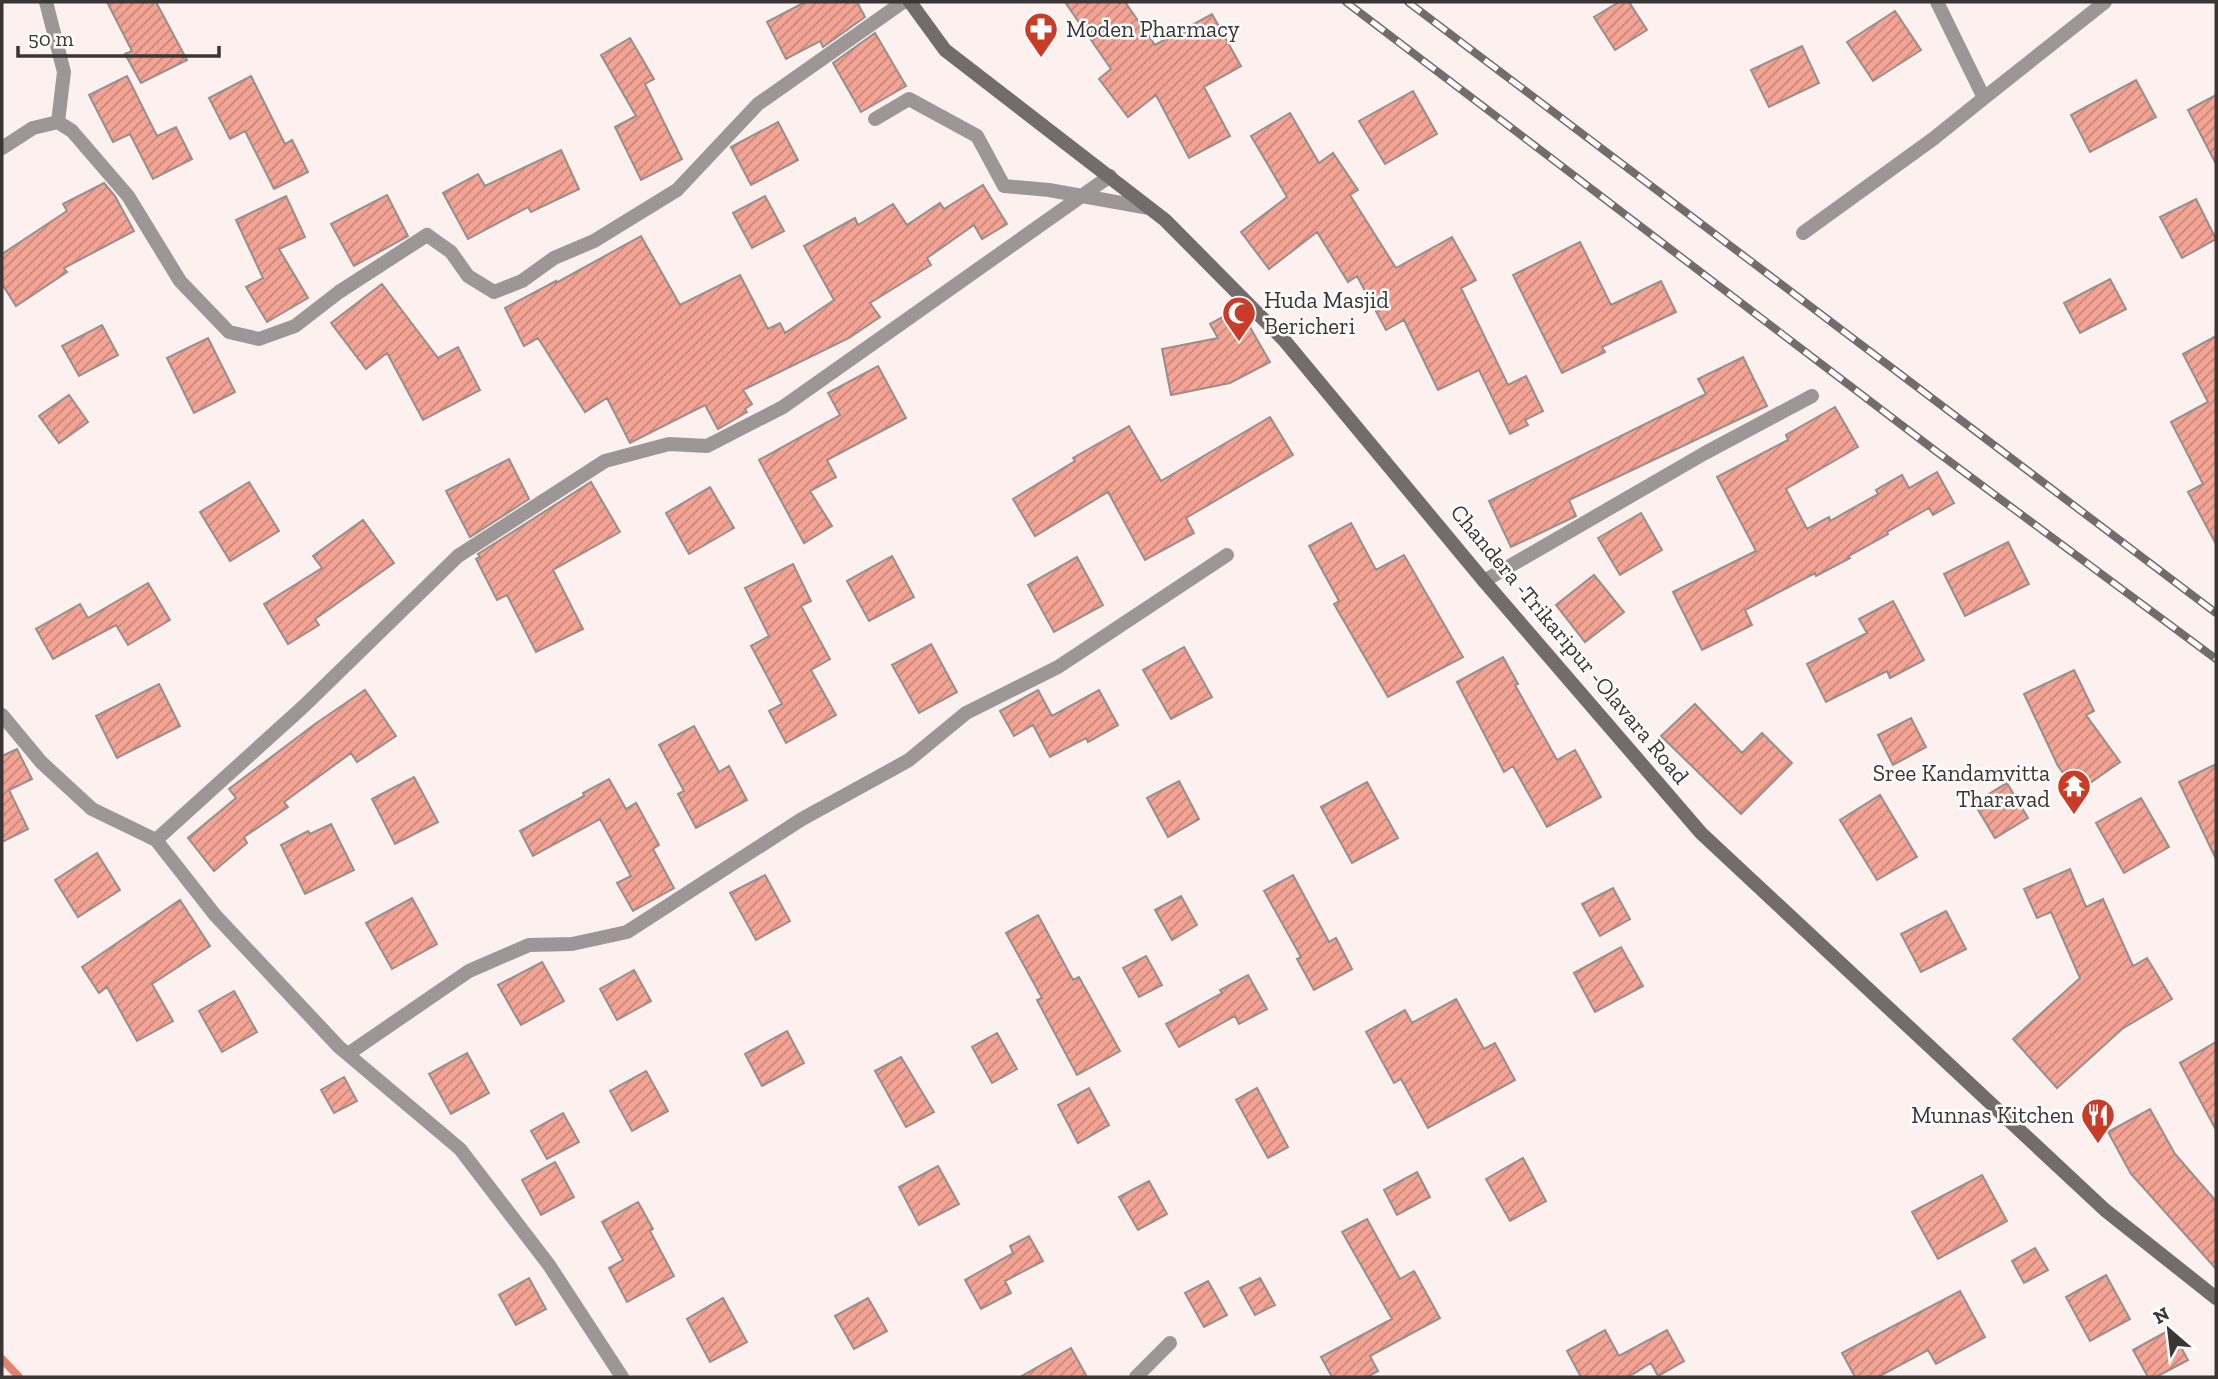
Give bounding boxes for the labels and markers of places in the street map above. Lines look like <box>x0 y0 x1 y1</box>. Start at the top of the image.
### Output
pharmacy icon: Moden Pharmacy <box>1022 10 1060 59</box>
place label: Moden Pharmacy <box>1066 15 1240 43</box>
place label: Huda Masjid Bericheri <box>1264 286 1389 340</box>
mosque icon: Huda Masjid Bericheri <box>1220 294 1258 343</box>
place label: Sree Kandamvitta Tharavad <box>1873 759 2050 813</box>
temple icon: Sree Kandamvitta Tharavad <box>2055 767 2093 816</box>
restaurant icon: Munnas Kitchen <box>2079 1096 2117 1145</box>
place label: Munnas Kitchen <box>1911 1101 2074 1129</box>

